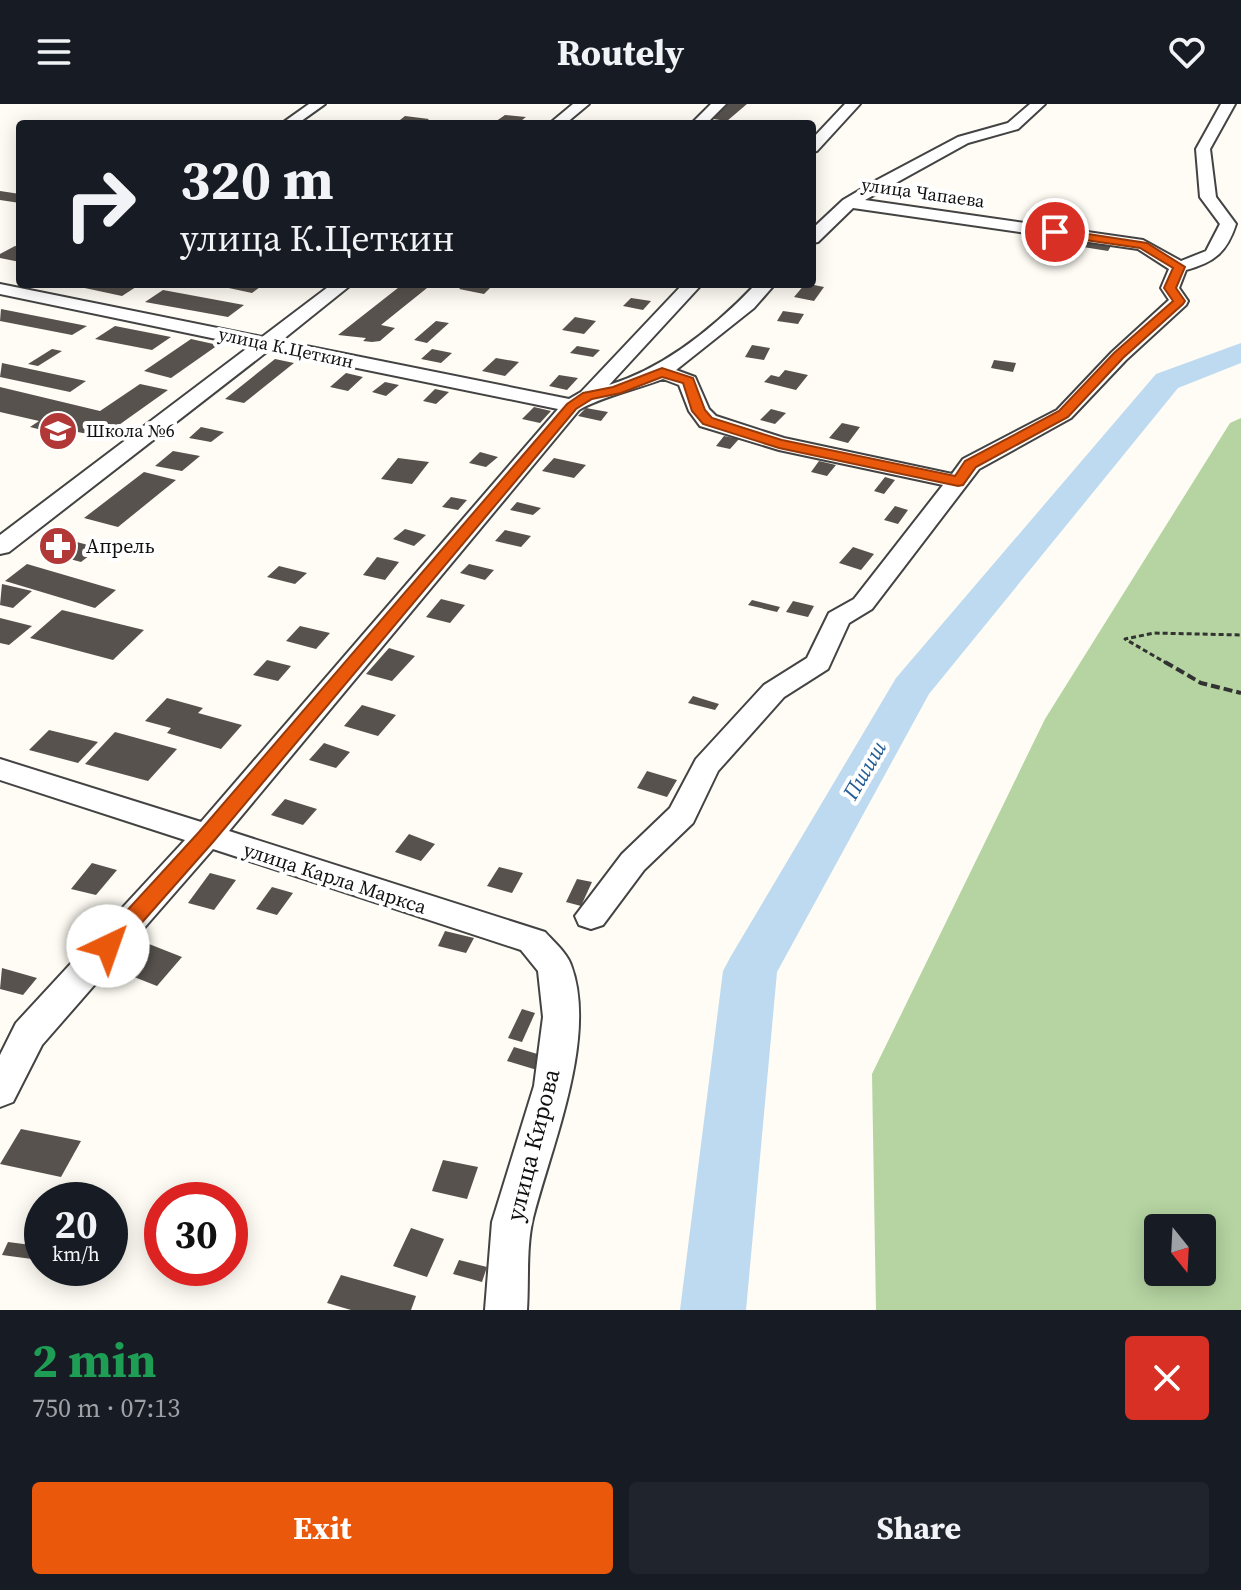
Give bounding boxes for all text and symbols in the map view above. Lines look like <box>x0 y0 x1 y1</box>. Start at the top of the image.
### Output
text: Routely <box>557 28 684 77</box>
icon: menu <box>32 30 76 74</box>
icon: heart <box>1165 30 1209 74</box>
text: 320 m <box>180 141 334 218</box>
icon: right <box>48 152 152 256</box>
street label: улица Чапаева <box>860 171 987 214</box>
pin <box>1021 198 1089 266</box>
icon: arrive <box>1033 210 1077 254</box>
text: улица К.Цеткин <box>180 214 455 263</box>
street label: улица К.Цеткин <box>216 321 356 374</box>
school or university icon: Школа №6 <box>37 410 79 452</box>
place label: Школа №6 <box>86 418 175 443</box>
pharmacy icon: Апрель <box>37 525 79 567</box>
place label: Апрель <box>86 532 155 560</box>
water label: Пшиш <box>835 735 893 806</box>
street label: улица Карла Маркса <box>240 835 431 921</box>
position arrow <box>66 904 150 988</box>
street label: улица Кирова <box>498 1065 568 1224</box>
speed limit sign: 30 <box>144 1182 248 1286</box>
text: 20 <box>54 1197 98 1251</box>
north arrow <box>1144 1214 1216 1286</box>
map controls <box>1144 1214 1216 1286</box>
text: km/h <box>52 1240 100 1268</box>
text: 2 min <box>32 1327 157 1393</box>
button: close <box>1125 1336 1209 1420</box>
text: 750 m · 07:13 <box>32 1390 180 1426</box>
button: Exit <box>32 1482 613 1574</box>
button: Share <box>629 1482 1209 1574</box>

